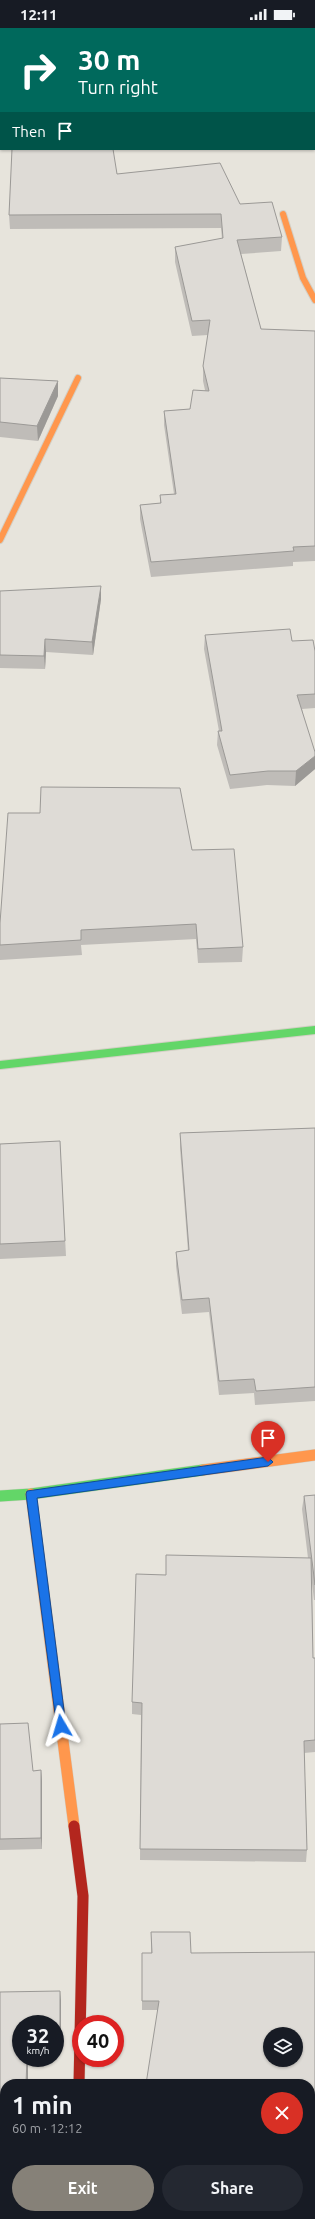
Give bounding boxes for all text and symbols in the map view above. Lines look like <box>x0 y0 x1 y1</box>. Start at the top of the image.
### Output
text: 12:11 <box>20 6 58 23</box>
icon: right <box>12 44 64 96</box>
text: 30 m <box>78 44 140 75</box>
text: Turn right <box>78 77 158 97</box>
icon: arrive <box>54 120 76 142</box>
text: Then <box>12 123 46 140</box>
pin <box>251 1421 285 1462</box>
icon: arrive <box>257 1427 279 1449</box>
position arrow <box>40 1705 82 1747</box>
speed limit sign: 40 <box>72 2015 124 2067</box>
text: 32 <box>27 2024 49 2047</box>
map controls <box>263 2027 303 2067</box>
button: layers <box>263 2027 303 2067</box>
text: km/h <box>26 2045 50 2056</box>
text: 1 min <box>12 2092 73 2119</box>
button: close <box>261 2092 303 2134</box>
text: 60 m · 12:12 <box>12 2121 83 2135</box>
button: Exit <box>12 2165 154 2211</box>
button: Share <box>162 2165 303 2211</box>

